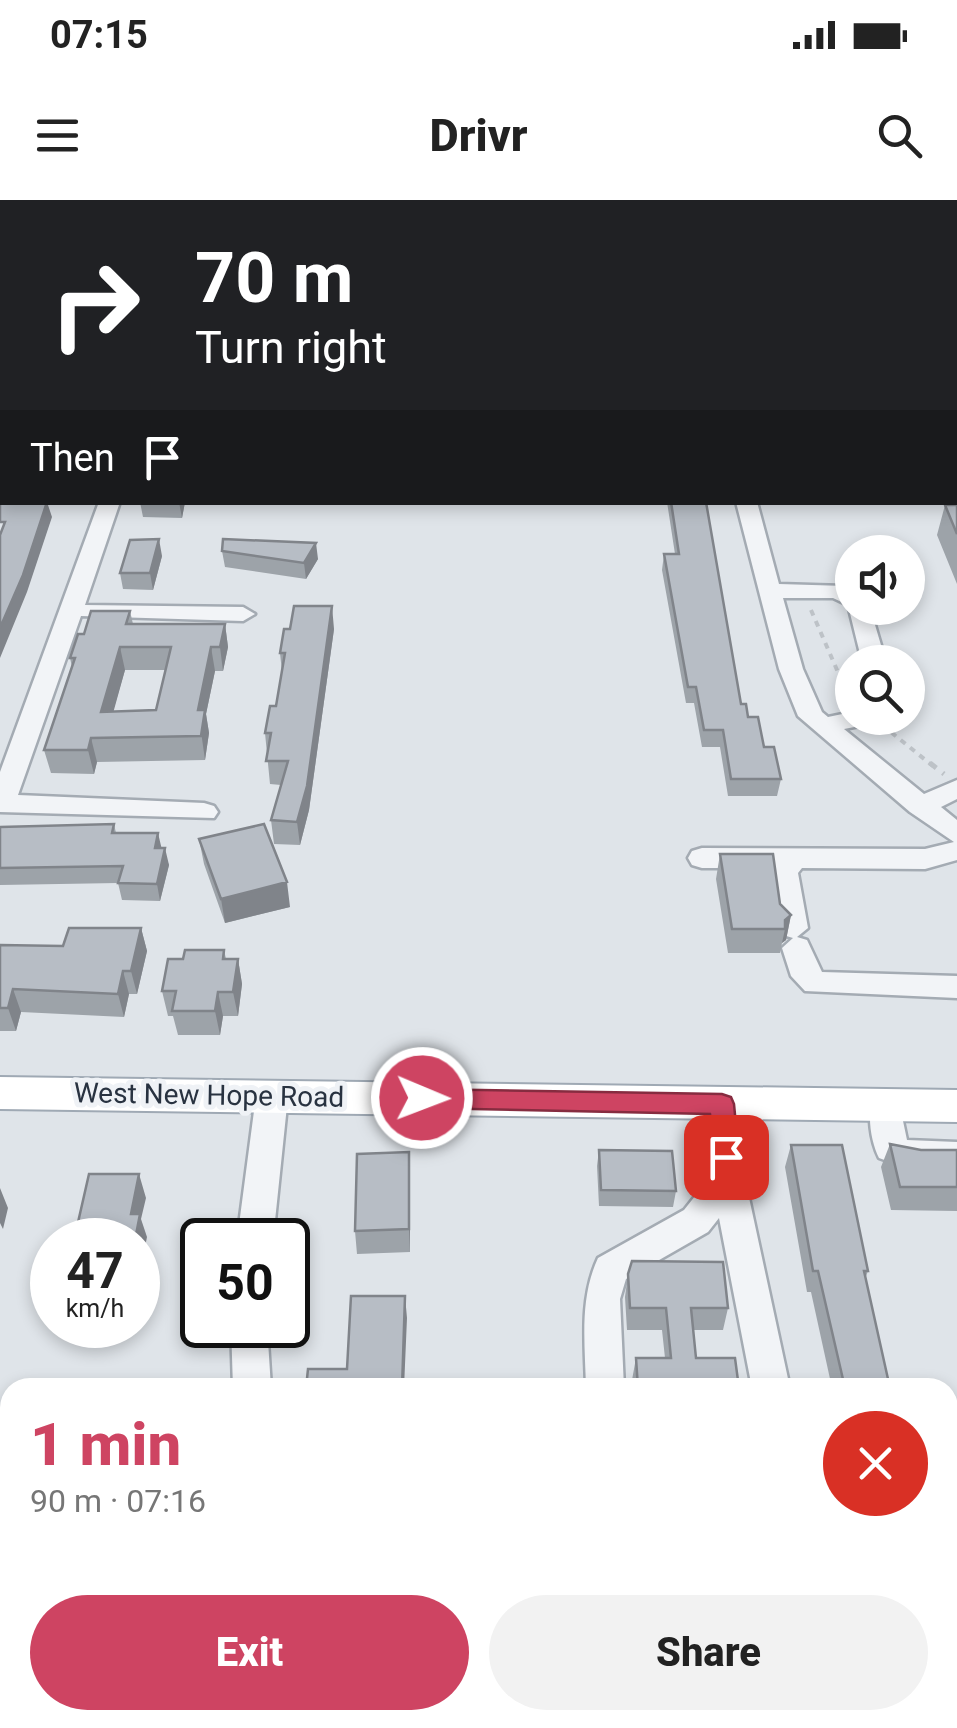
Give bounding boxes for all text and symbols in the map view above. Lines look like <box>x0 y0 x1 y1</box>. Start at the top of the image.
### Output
text: 07:15 <box>50 13 148 57</box>
icon: menu <box>30 108 85 163</box>
icon: search <box>872 108 927 163</box>
text: Drivr <box>430 109 527 162</box>
text: 70 m <box>195 237 353 319</box>
icon: right <box>30 240 160 370</box>
text: Turn right <box>195 321 387 374</box>
icon: arrive <box>135 430 190 485</box>
text: Then <box>30 436 115 480</box>
map controls <box>835 535 925 735</box>
button: sound <box>835 535 925 625</box>
button: search <box>835 645 925 735</box>
position arrow <box>370 1046 474 1150</box>
street label: West New Hope Road <box>74 1076 344 1114</box>
pin <box>684 1115 769 1200</box>
icon: arrive <box>699 1130 754 1185</box>
speed limit sign: 50 <box>180 1218 310 1348</box>
text: 47 <box>66 1242 124 1300</box>
text: km/h <box>66 1294 124 1323</box>
text: 1 min <box>30 1409 181 1480</box>
button: close <box>823 1411 928 1516</box>
text: 90 m · 07:16 <box>30 1482 206 1520</box>
button: Exit <box>30 1595 469 1710</box>
button: Share <box>489 1595 928 1710</box>

